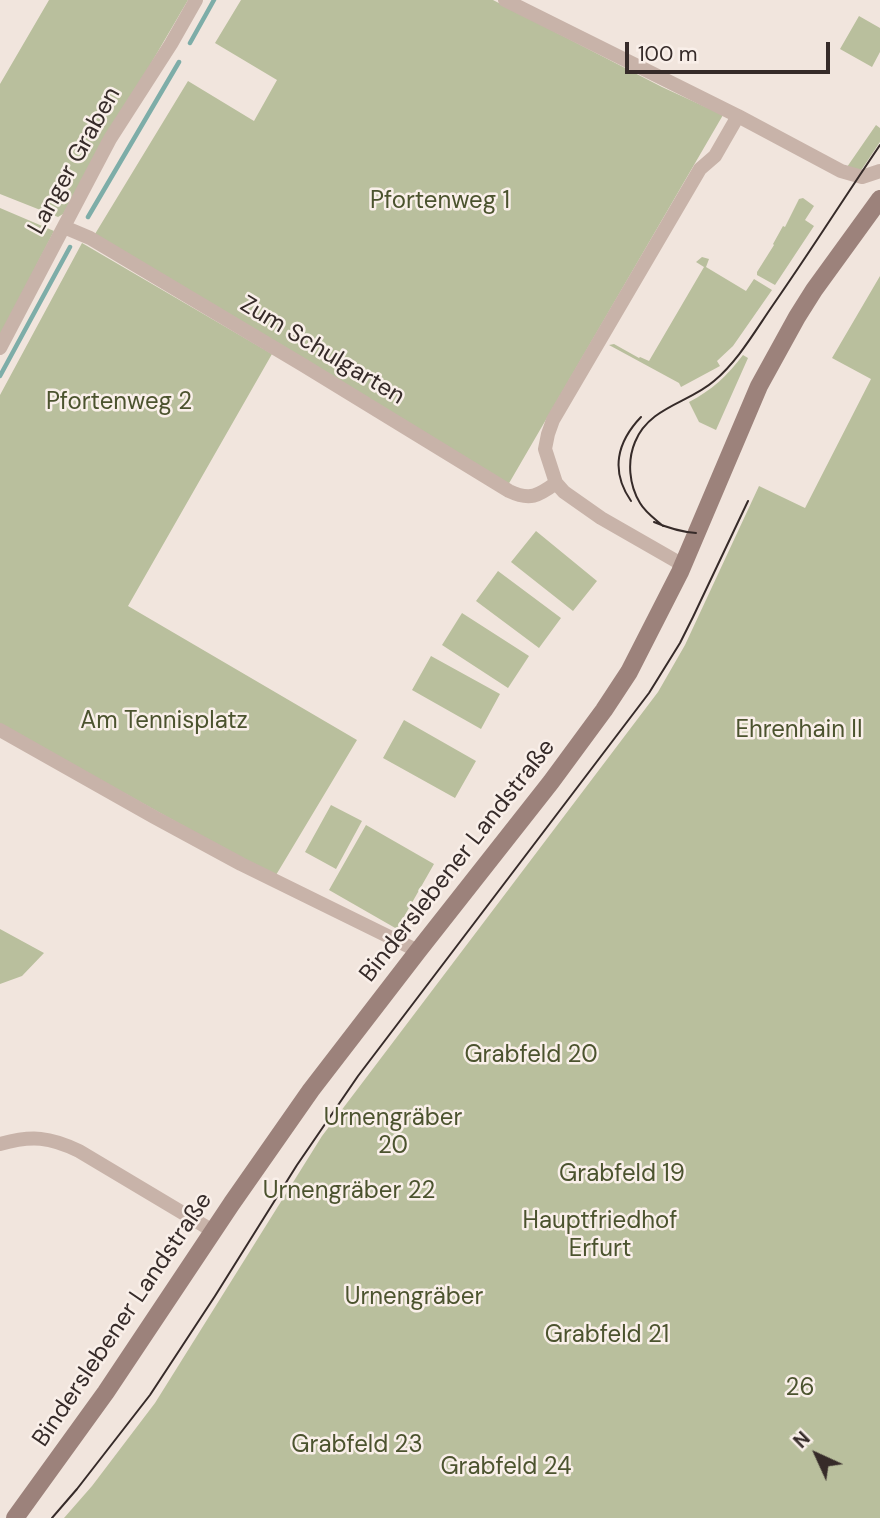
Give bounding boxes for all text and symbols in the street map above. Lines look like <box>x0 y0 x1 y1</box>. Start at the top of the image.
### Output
scale bar <box>628 28 833 72</box>
text: 100 m <box>638 40 698 68</box>
street label: Langer Graben <box>23 82 127 240</box>
park label: Pfortenweg 1 <box>370 188 510 216</box>
street label: Zum Schulgarten <box>234 291 410 411</box>
park label: Pfortenweg 2 <box>46 389 192 417</box>
park label: Am Tennisplatz <box>80 708 248 736</box>
park label: Ehrenhain II <box>735 717 863 745</box>
street label: Binderslebener Landstraße <box>354 734 562 988</box>
park label: Grabfeld 20 <box>464 1042 598 1070</box>
park label: Urnengräber 20 <box>324 1105 462 1161</box>
park label: Grabfeld 19 <box>559 1161 685 1189</box>
park label: Urnengräber 22 <box>263 1178 435 1206</box>
street label: Binderslebener Landstraße <box>27 1187 219 1453</box>
park label: Hauptfriedhof Erfurt <box>523 1208 677 1264</box>
park label: Urnengräber <box>345 1284 483 1312</box>
park label: Grabfeld 21 <box>545 1322 669 1350</box>
park label: 26 <box>786 1375 814 1403</box>
north arrow <box>782 1420 852 1490</box>
text: N <box>788 1426 816 1454</box>
park label: Grabfeld 23 <box>291 1432 423 1460</box>
park label: Grabfeld 24 <box>440 1454 572 1482</box>

